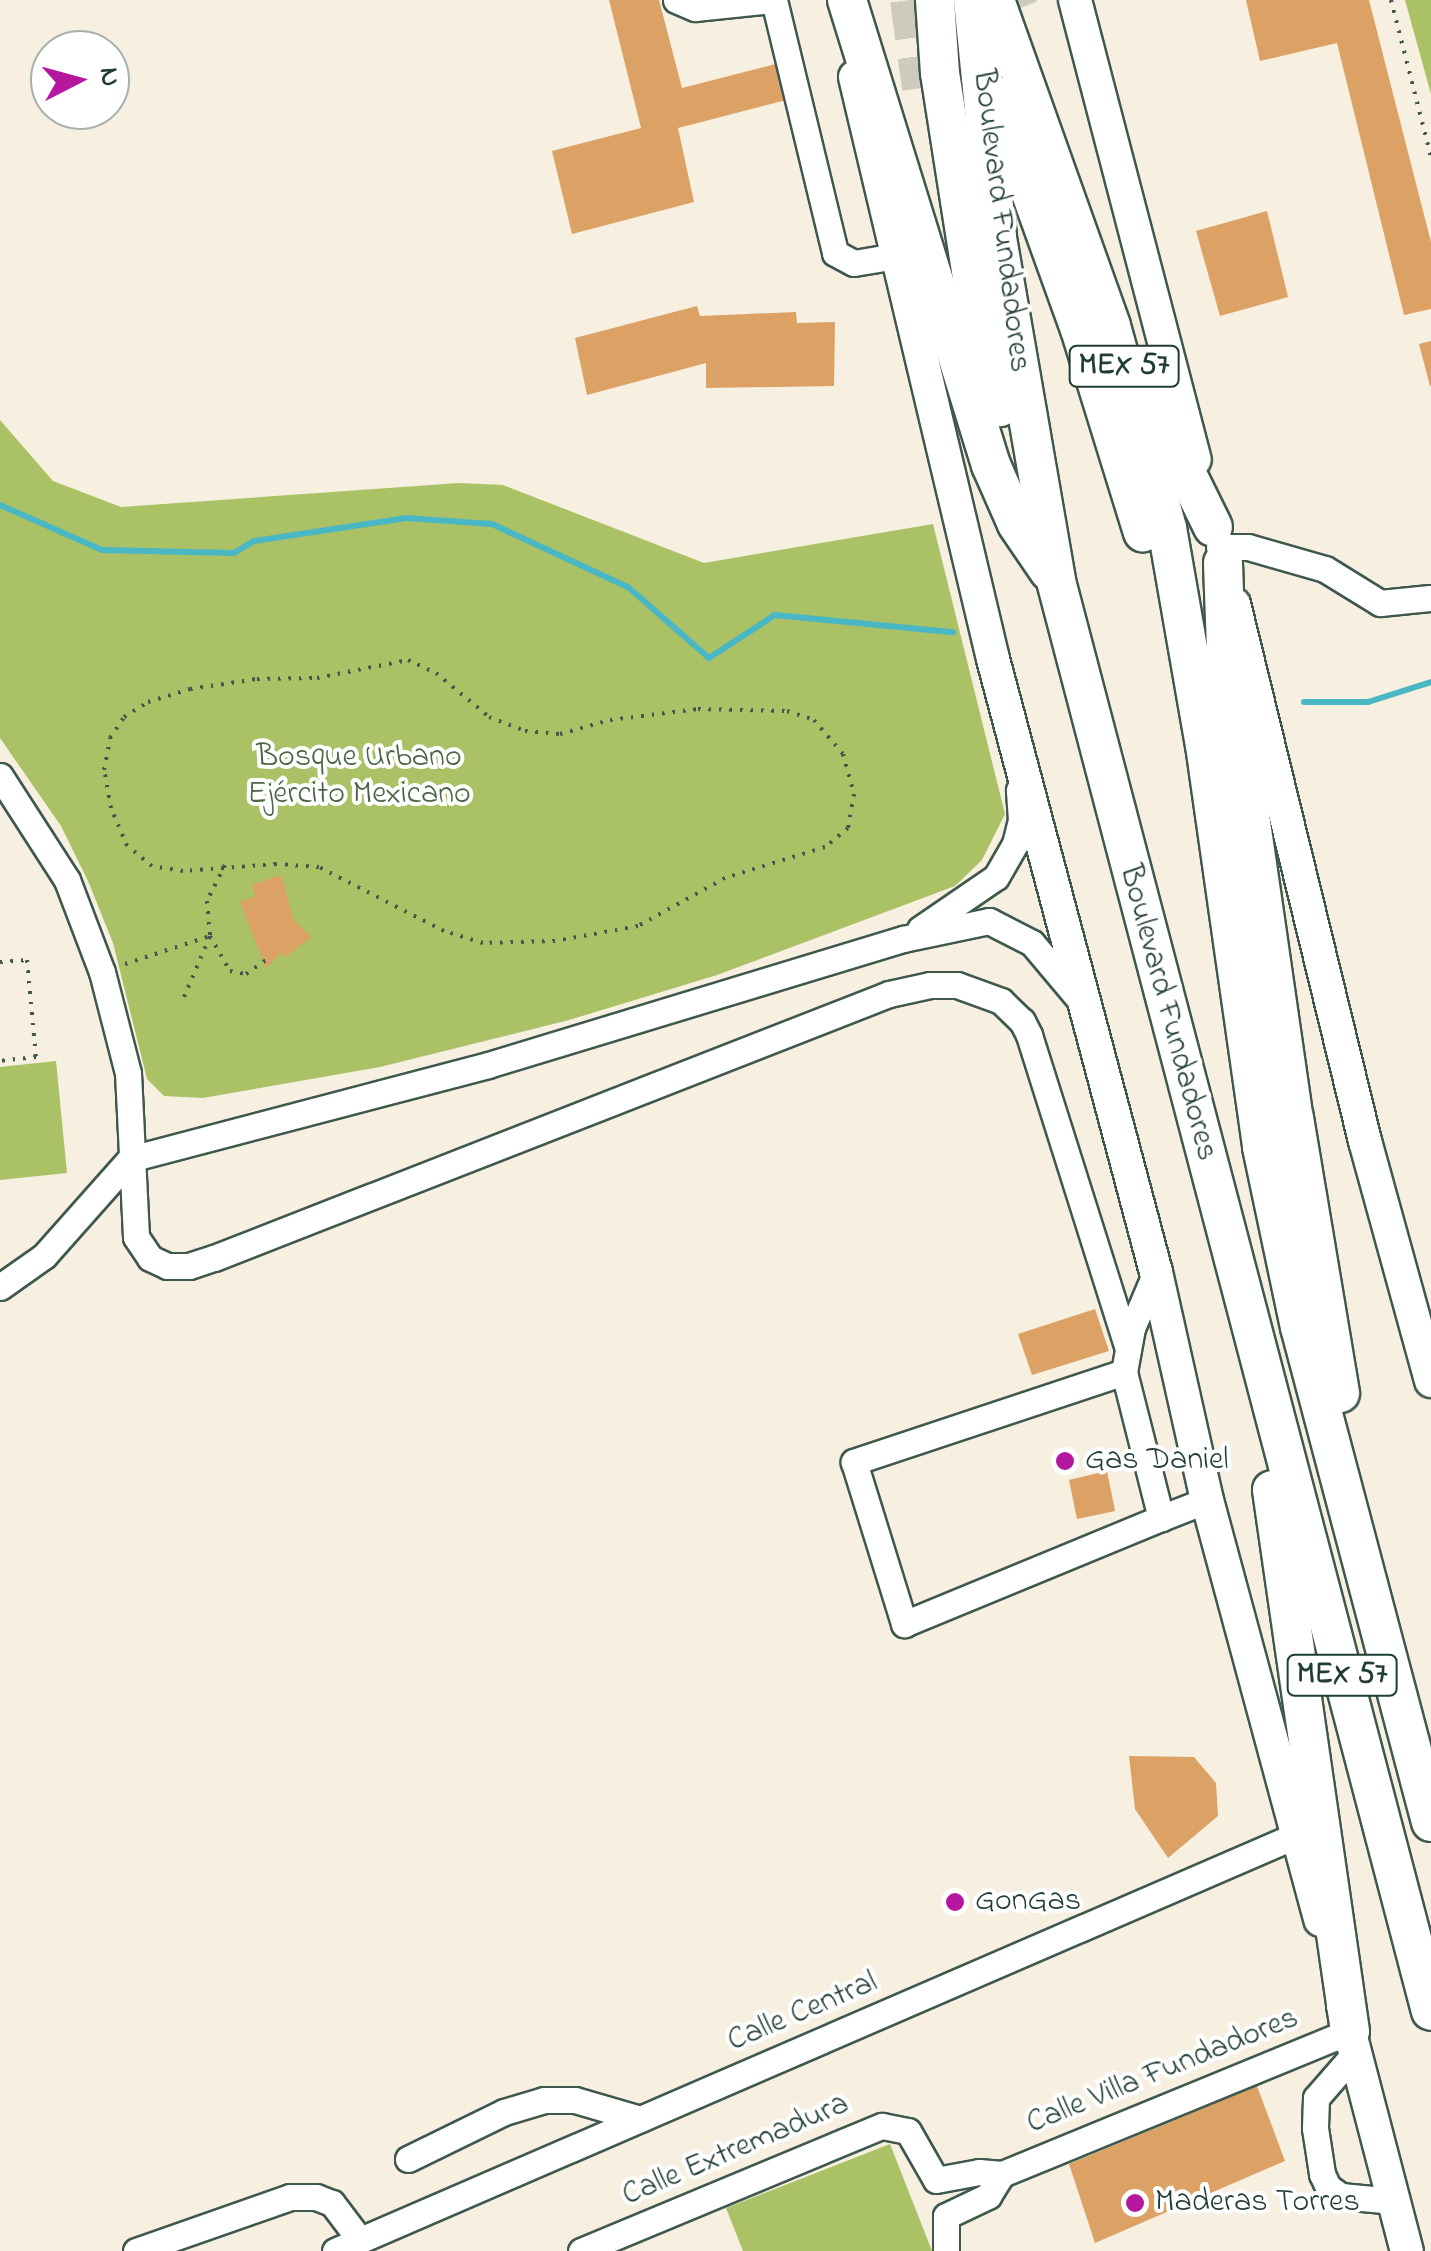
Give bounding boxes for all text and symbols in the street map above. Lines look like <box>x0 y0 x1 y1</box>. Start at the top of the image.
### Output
north arrow <box>30 30 130 130</box>
text: N <box>87 65 130 89</box>
street label: Boulevard Fundadores <box>962 68 1038 374</box>
road number: MEX 57 <box>1066 341 1182 391</box>
park label: Bosque Urbano Ejército Mexicano <box>247 740 471 815</box>
street label: Boulevard Fundadores <box>1109 861 1225 1165</box>
place label: Gas Daniel <box>1085 1442 1229 1480</box>
marker: Gas Daniel <box>1054 1450 1076 1472</box>
road number: MEX 57 <box>1284 1650 1400 1700</box>
place label: GonGas <box>975 1883 1081 1921</box>
marker: GonGas <box>944 1891 966 1913</box>
street label: Calle Central <box>722 1964 884 2062</box>
street label: Calle Villa Fundadores <box>1022 2000 1304 2144</box>
street label: Calle Extremadura <box>617 2086 855 2216</box>
place label: Maderas Torres <box>1155 2184 1360 2222</box>
marker: Maderas Torres <box>1124 2192 1146 2214</box>

